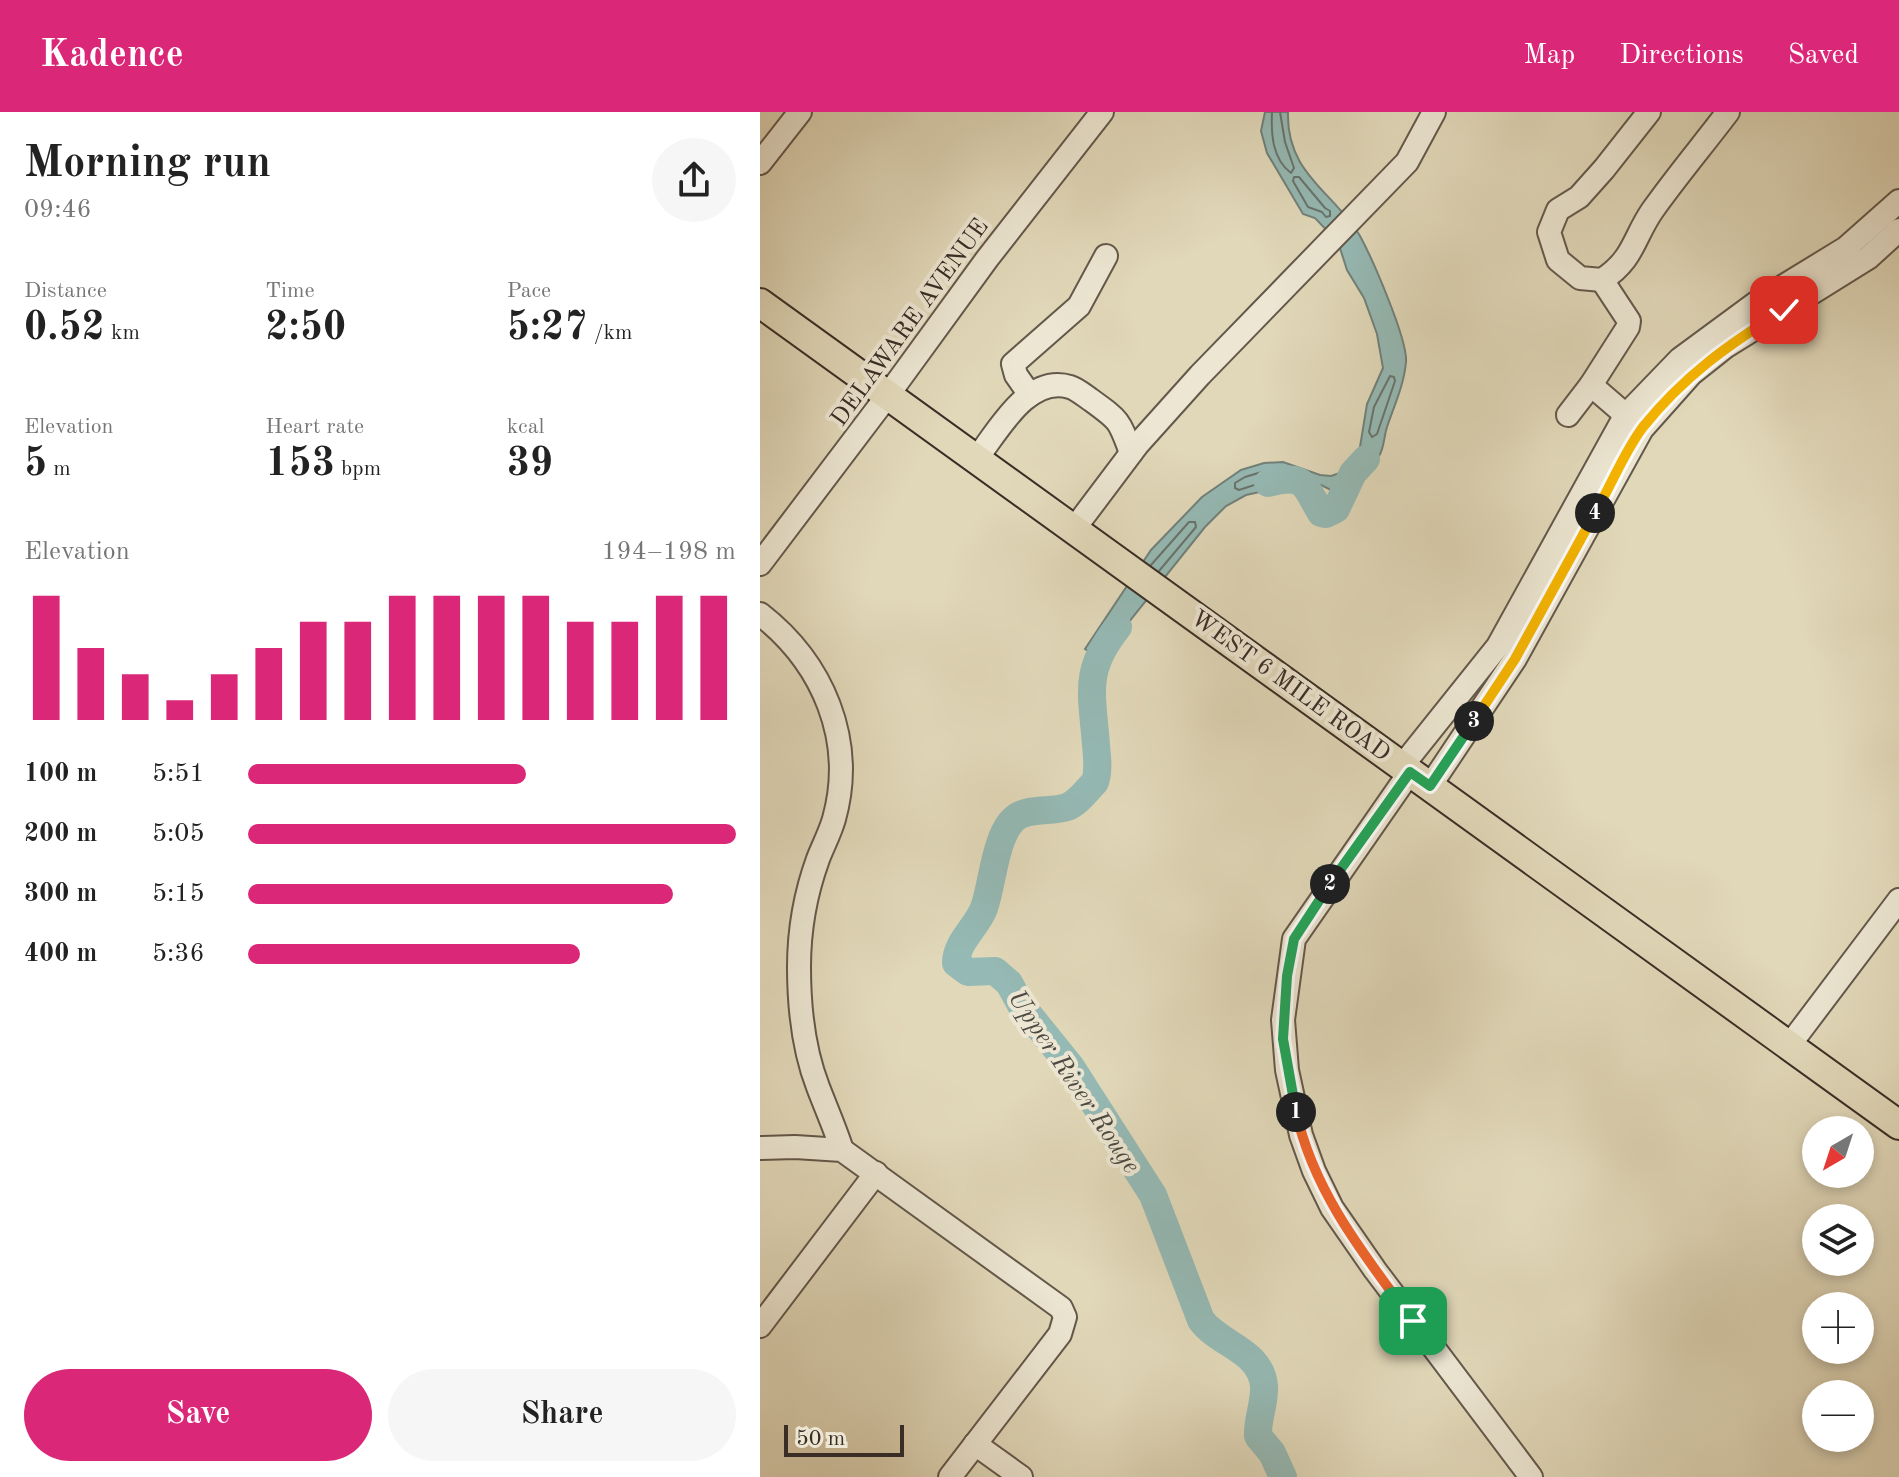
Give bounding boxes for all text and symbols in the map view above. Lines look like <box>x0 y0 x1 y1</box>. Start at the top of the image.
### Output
text: Kadence <box>40 37 184 75</box>
text: Map <box>1523 42 1575 70</box>
text: Directions <box>1619 42 1744 70</box>
text: Saved <box>1788 42 1859 70</box>
button: share <box>652 138 736 222</box>
text: Morning run <box>24 142 271 186</box>
text: 09:46 <box>24 197 92 223</box>
street label: DELAWARE AVENUE <box>827 215 994 431</box>
pin <box>1750 276 1818 344</box>
text: Distance <box>24 280 107 302</box>
text: Time <box>265 280 315 302</box>
text: Pace <box>507 280 551 302</box>
icon: check <box>1762 288 1806 332</box>
text: 0.52 <box>24 309 105 349</box>
text: 2:50 <box>265 309 346 349</box>
text: 5:27 <box>507 309 587 349</box>
text: km <box>105 322 140 344</box>
text: /km <box>587 322 632 344</box>
text: Elevation <box>24 416 114 438</box>
text: Heart rate <box>265 416 364 438</box>
text: kcal <box>507 416 545 438</box>
text: 5 <box>24 445 47 485</box>
text: 153 <box>265 445 335 485</box>
text: 39 <box>507 445 553 485</box>
text: m <box>47 458 71 480</box>
text: bpm <box>335 458 381 480</box>
pin: 4 <box>1575 493 1615 533</box>
text: 4 <box>1589 502 1601 524</box>
text: Elevation <box>24 539 130 565</box>
text: 194–198 m <box>601 539 736 565</box>
street label: WEST 6 MILE ROAD <box>1186 606 1394 767</box>
pin: 3 <box>1454 701 1494 741</box>
text: 3 <box>1468 710 1480 732</box>
text: 100 m <box>24 761 97 787</box>
text: 5:51 <box>152 761 205 787</box>
text: 200 m <box>24 821 97 847</box>
text: 5:05 <box>152 821 205 847</box>
pin: 2 <box>1310 864 1350 904</box>
text: 2 <box>1324 873 1336 895</box>
text: 300 m <box>24 881 97 907</box>
text: 5:15 <box>152 881 205 907</box>
text: 400 m <box>24 941 97 967</box>
text: 5:36 <box>152 941 205 967</box>
water label: Upper River Rouge <box>1002 986 1144 1179</box>
pin: 1 <box>1276 1092 1316 1132</box>
text: 1 <box>1290 1101 1302 1123</box>
north arrow <box>1802 1116 1874 1188</box>
map controls <box>1802 1116 1874 1452</box>
button: layers <box>1802 1204 1874 1276</box>
pin <box>1379 1287 1447 1355</box>
button: + <box>1802 1292 1874 1364</box>
icon: arrive <box>1391 1299 1435 1343</box>
button: Save <box>24 1369 372 1461</box>
button: Share <box>388 1369 736 1461</box>
button: − <box>1802 1380 1874 1452</box>
scale bar <box>784 1421 904 1457</box>
text: 50 m <box>796 1428 845 1450</box>

